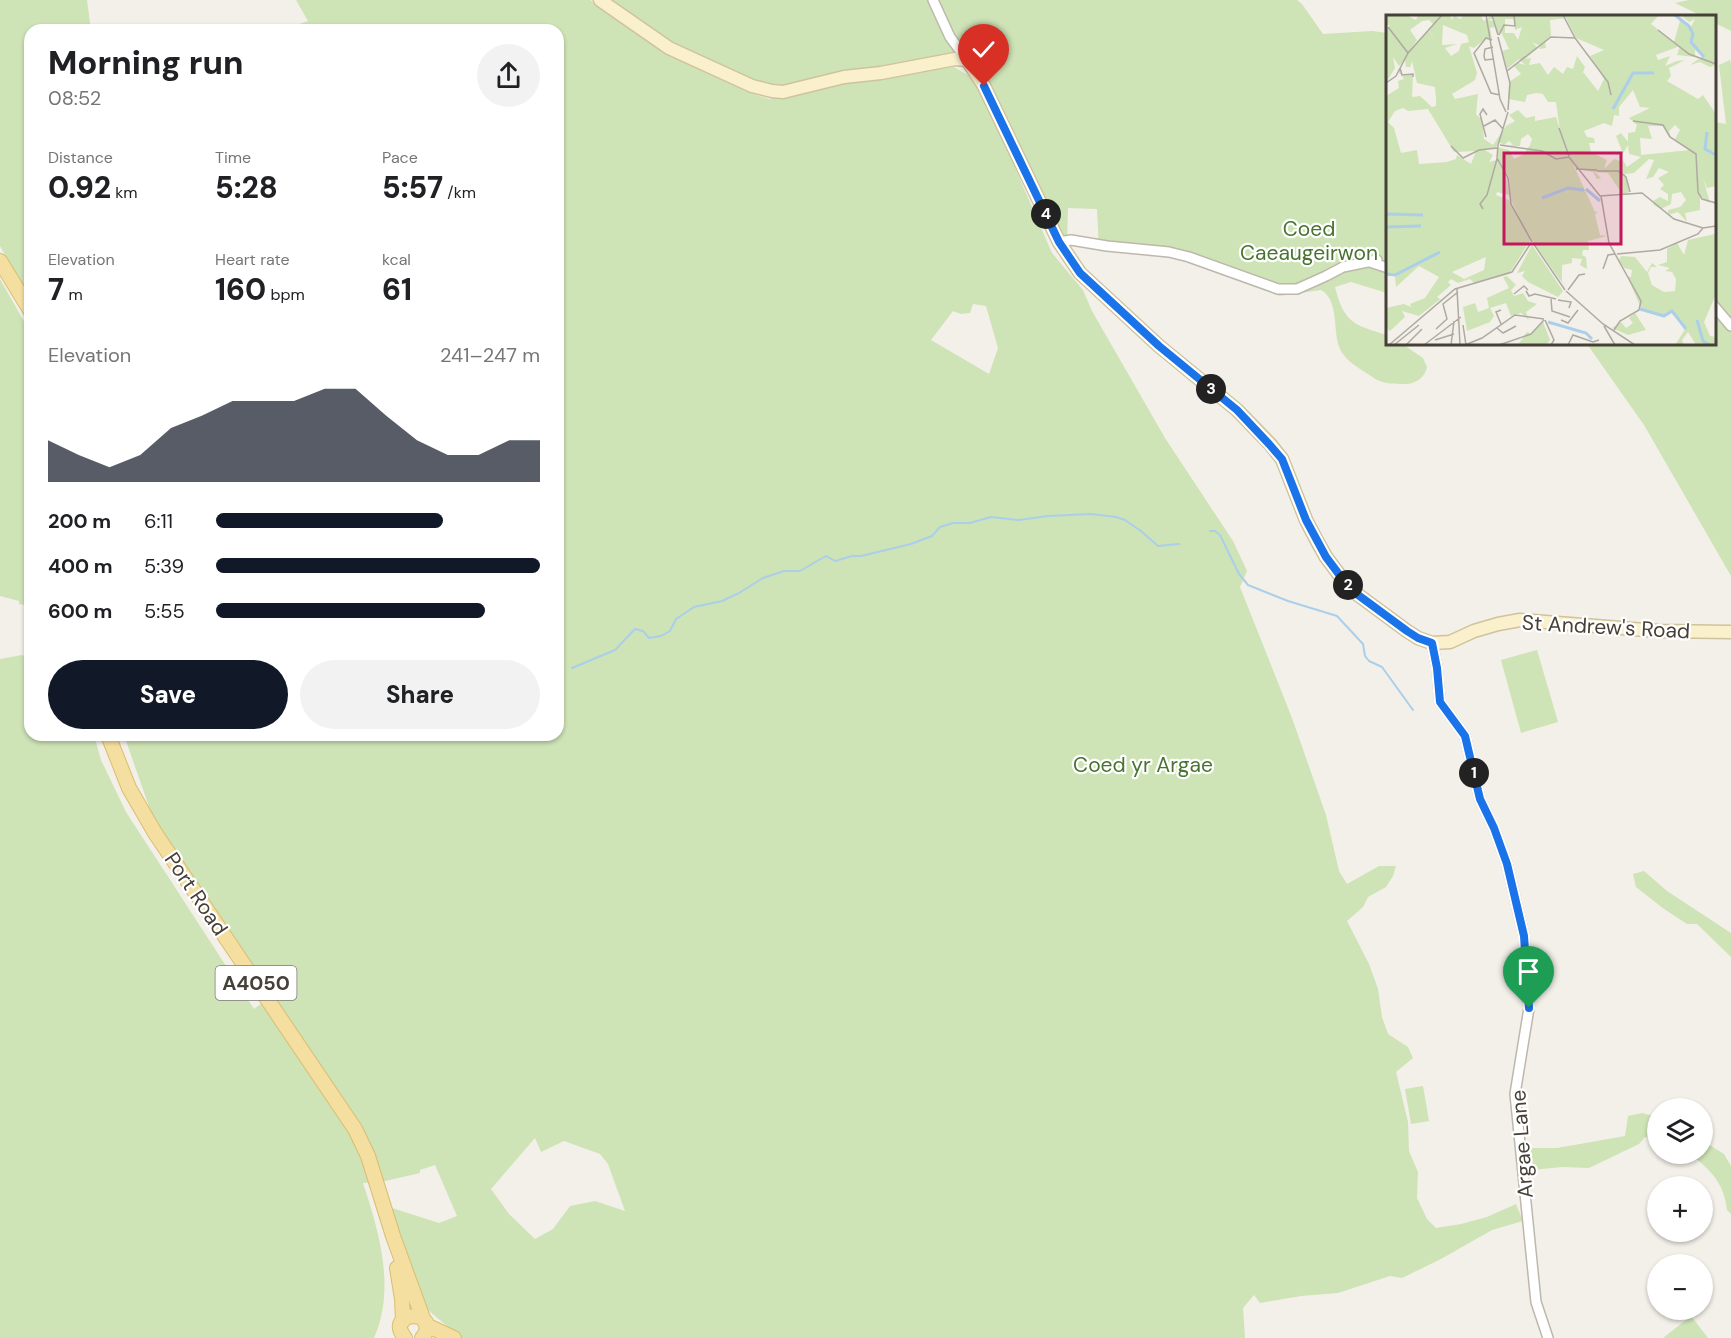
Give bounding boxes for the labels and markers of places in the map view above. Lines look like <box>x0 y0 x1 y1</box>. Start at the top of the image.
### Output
pin <box>958 24 1009 86</box>
pin: 4 <box>1031 199 1061 229</box>
pin: 3 <box>1196 374 1226 404</box>
pin: 2 <box>1333 570 1363 600</box>
pin: 1 <box>1459 758 1489 788</box>
pin <box>1503 946 1554 1008</box>

